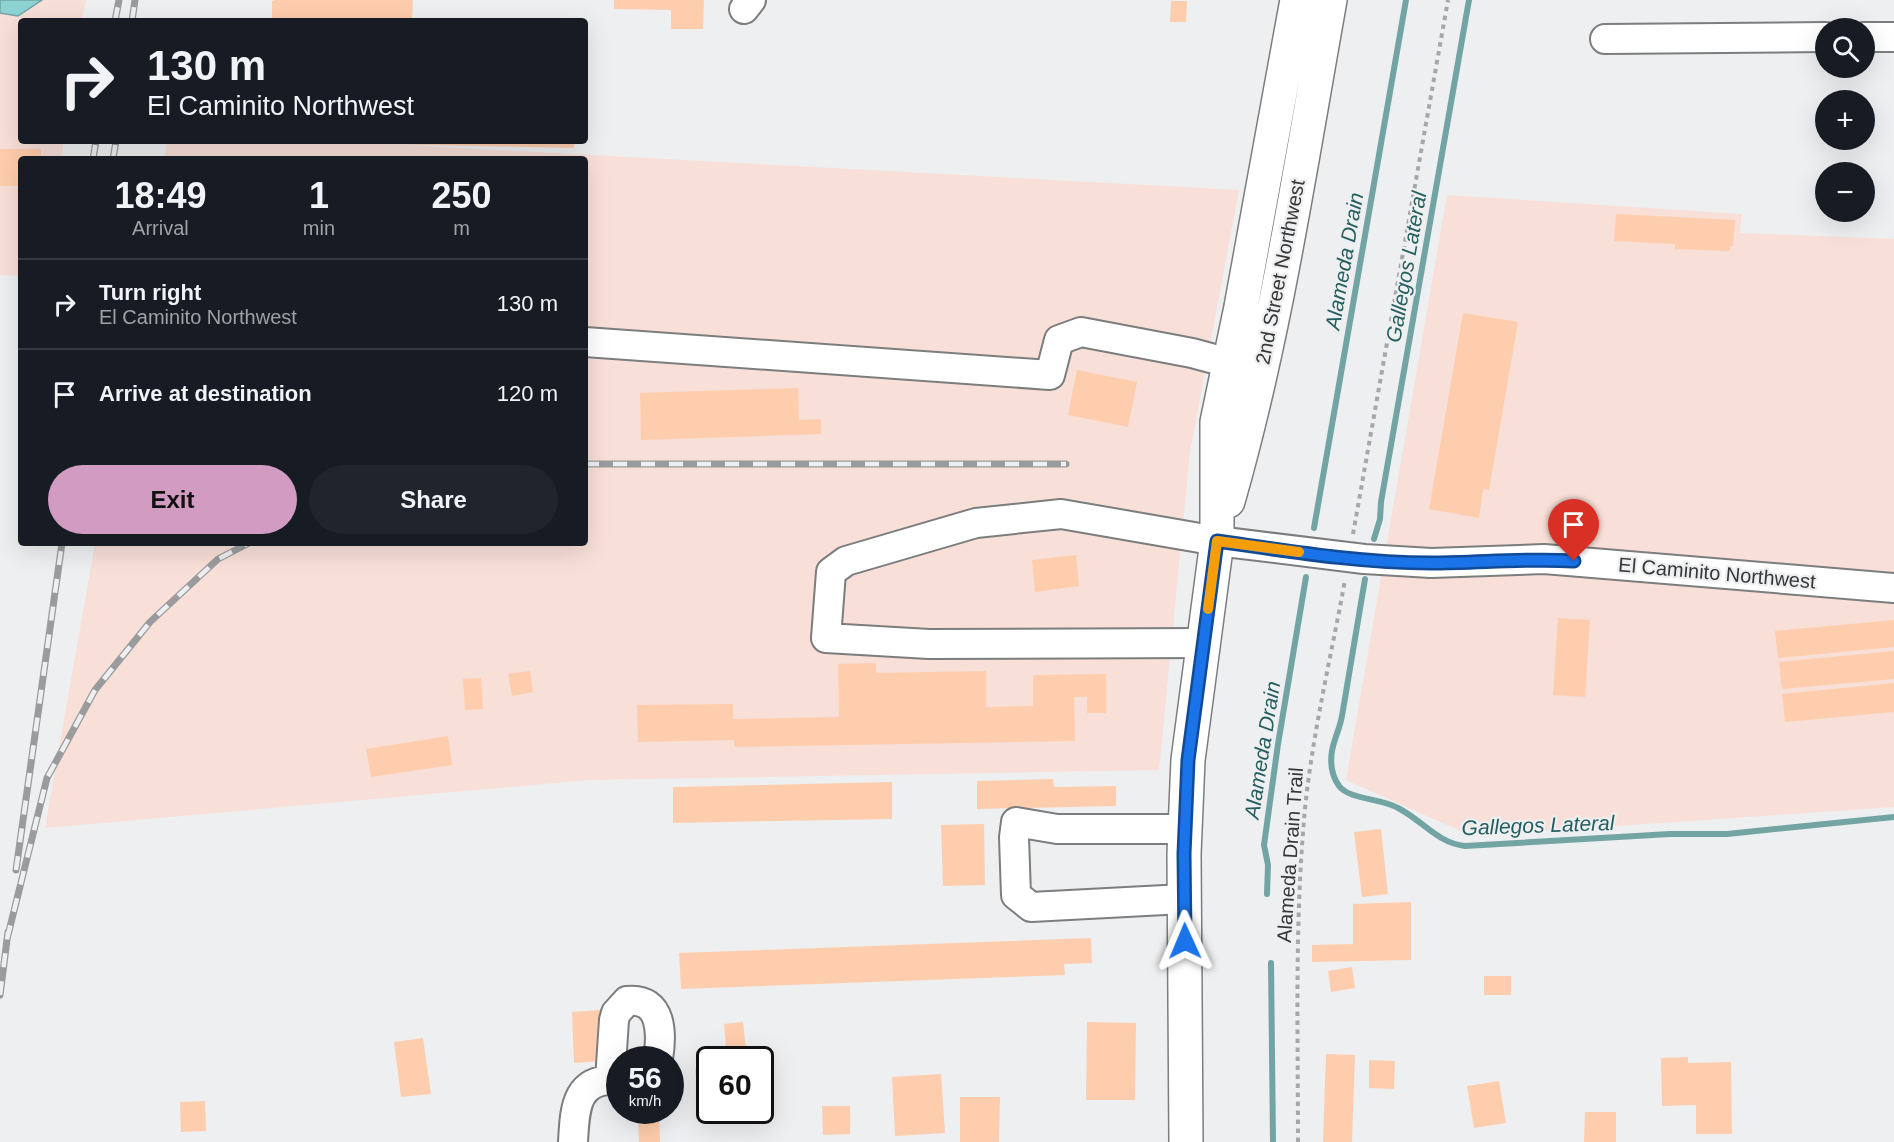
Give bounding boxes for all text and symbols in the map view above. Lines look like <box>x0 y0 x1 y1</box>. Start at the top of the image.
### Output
map controls <box>1815 18 1875 222</box>
button: search <box>1815 18 1875 78</box>
icon: right <box>48 42 126 120</box>
text: 130 m <box>147 42 266 89</box>
button: + <box>1815 90 1875 150</box>
text: El Caminito Northwest <box>147 91 414 121</box>
button: − <box>1815 162 1875 222</box>
text: 18:49 <box>114 175 206 216</box>
text: 1 <box>309 175 329 216</box>
text: 250 <box>431 175 492 216</box>
street label: 2nd Street Northwest <box>1251 177 1309 366</box>
water label: Gallegos Lateral <box>1381 188 1431 344</box>
water label: Alameda Drain <box>1320 191 1367 333</box>
text: Arrival <box>132 217 189 239</box>
text: min <box>303 217 335 239</box>
text: m <box>453 217 470 239</box>
text: Turn right <box>99 280 201 305</box>
icon: right <box>48 288 81 321</box>
text: 130 m <box>497 291 558 316</box>
text: El Caminito Northwest <box>99 306 297 328</box>
icon: arrive <box>48 378 81 411</box>
text: Arrive at destination <box>99 381 312 406</box>
text: 120 m <box>497 381 558 406</box>
button: Exit <box>48 465 297 534</box>
button: Share <box>309 465 558 534</box>
pin <box>1548 499 1599 561</box>
icon: arrive <box>1557 508 1590 541</box>
street label: El Caminito Northwest <box>1617 553 1817 593</box>
water label: Alameda Drain <box>1239 680 1284 822</box>
street label: Alameda Drain Trail <box>1273 767 1307 943</box>
water label: Gallegos Lateral <box>1461 811 1616 839</box>
position arrow <box>1153 909 1217 973</box>
speed limit sign: 60 <box>696 1046 774 1124</box>
text: 56 <box>628 1061 662 1094</box>
text: km/h <box>629 1092 661 1109</box>

